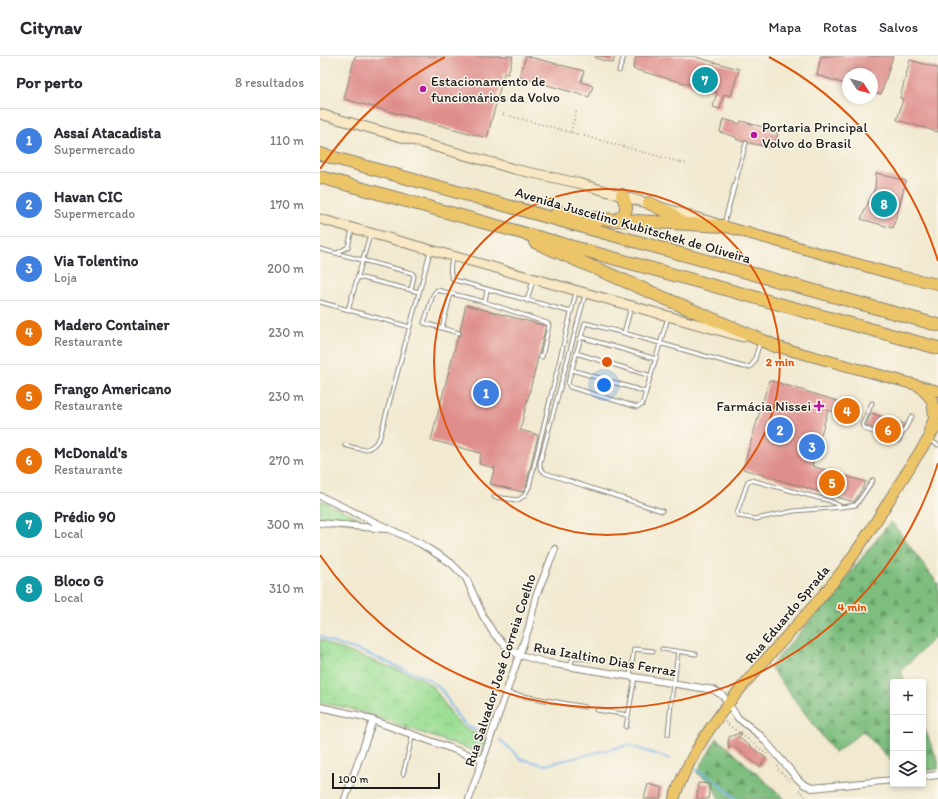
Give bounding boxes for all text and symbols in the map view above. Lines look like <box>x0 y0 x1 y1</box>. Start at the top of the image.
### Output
text: Citynav <box>20 16 82 39</box>
text: Mapa <box>769 19 801 36</box>
text: Rotas <box>823 19 857 36</box>
text: Salvos <box>879 19 918 36</box>
pin: 7 <box>692 65 718 95</box>
north arrow <box>842 68 878 104</box>
text: Por perto <box>16 72 83 92</box>
place label: Estacionamento de funcionários da Volvo <box>431 73 560 106</box>
text: 8 resultados <box>235 75 304 90</box>
marker: Estacionamento de funcionários da Volvo <box>418 84 428 94</box>
place label: Portaria Principal Volvo do Brasil <box>762 119 867 152</box>
text: Assaí Atacadista <box>54 124 161 142</box>
marker: Portaria Principal Volvo do Brasil <box>749 130 759 140</box>
text: 1 <box>26 133 32 148</box>
text: 110 m <box>270 133 304 148</box>
text: Supermercado <box>54 142 135 157</box>
street label: Avenida Juscelino Kubitschek de Oliveira <box>513 184 753 268</box>
text: Havan CIC <box>54 188 123 206</box>
pin: 8 <box>871 189 897 219</box>
text: 2 <box>26 197 32 212</box>
text: 170 m <box>270 197 304 212</box>
text: Supermercado <box>54 206 135 221</box>
text: Via Tolentino <box>54 252 138 270</box>
text: 3 <box>25 261 33 276</box>
text: 200 m <box>267 261 304 276</box>
text: Loja <box>54 270 77 285</box>
text: Madero Container <box>54 316 169 334</box>
text: 4 <box>25 325 33 340</box>
text: 230 m <box>268 325 304 340</box>
text: Restaurante <box>54 334 123 349</box>
centre of rings <box>600 355 614 369</box>
text: 2 min <box>766 355 795 369</box>
your location <box>594 375 614 395</box>
pin: 1 <box>473 378 499 408</box>
text: Frango Americano <box>54 380 171 398</box>
text: 5 <box>26 389 32 404</box>
text: 230 m <box>268 389 304 404</box>
pin: 4 <box>834 396 860 426</box>
text: Restaurante <box>54 398 123 413</box>
place label: Farmácia Nissei <box>717 398 811 415</box>
marker: Farmácia Nissei <box>814 401 824 411</box>
pin: 2 <box>767 415 793 445</box>
pin: 6 <box>875 415 901 445</box>
pin: 3 <box>799 432 825 462</box>
text: McDonald's <box>54 444 127 462</box>
text: 6 <box>26 453 32 468</box>
text: 270 m <box>269 453 304 468</box>
text: Restaurante <box>54 462 123 477</box>
pin: 5 <box>819 468 845 498</box>
text: Prédio 90 <box>54 508 116 526</box>
text: 7 <box>26 517 32 532</box>
text: 300 m <box>267 517 304 532</box>
text: Local <box>54 526 83 541</box>
street label: Rua Eduardo Sprada <box>741 561 834 667</box>
text: Bloco G <box>54 572 104 590</box>
street label: Rua Salvador José Correia Coelho <box>461 572 540 769</box>
text: 8 <box>25 581 33 596</box>
text: 310 m <box>269 581 304 596</box>
text: Local <box>54 590 83 605</box>
text: 4 min <box>837 600 867 614</box>
street label: Rua Izaltino Dias Ferraz <box>532 639 678 681</box>
map controls <box>890 679 926 787</box>
button: + <box>890 679 926 715</box>
button: − <box>890 715 926 751</box>
button: layers <box>890 751 926 787</box>
scale bar <box>332 771 440 790</box>
text: 100 m <box>338 773 368 786</box>

